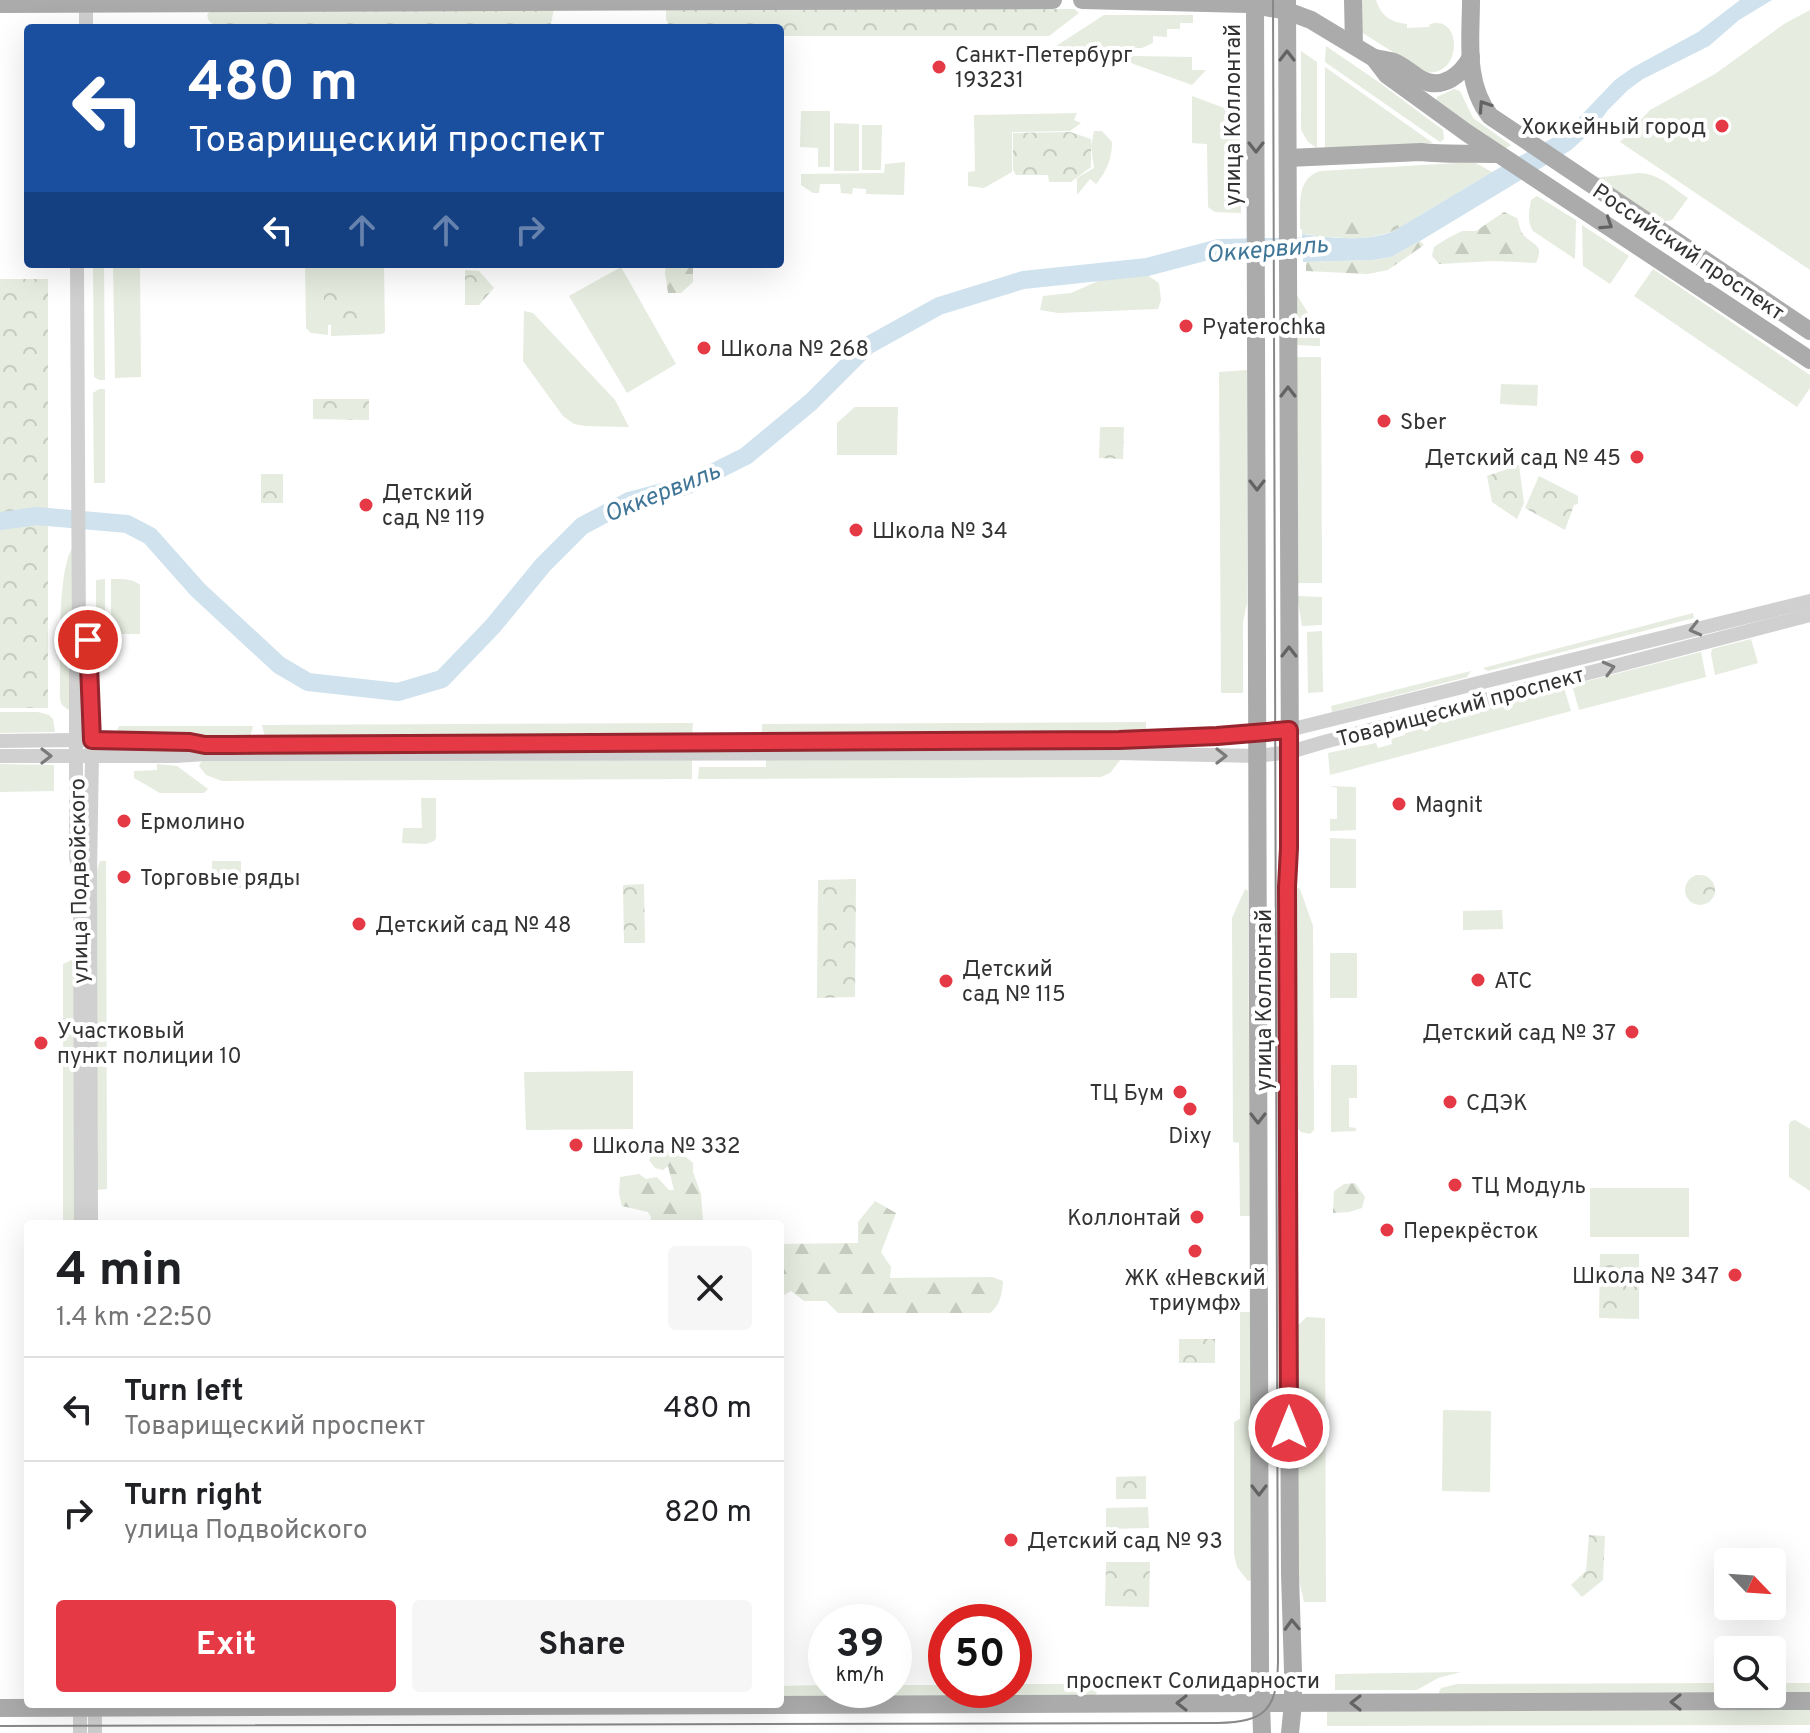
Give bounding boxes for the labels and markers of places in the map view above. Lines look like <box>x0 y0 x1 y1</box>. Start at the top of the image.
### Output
place label: Санкт-Петербург 193231 <box>955 43 1133 95</box>
marker: Санкт-Петербург 193231 <box>930 58 948 76</box>
place label: Хоккейный город <box>1521 115 1706 142</box>
marker: Хоккейный город <box>1713 117 1731 135</box>
place label: Pyaterochka <box>1202 315 1326 342</box>
marker: Pyaterochka <box>1177 317 1195 335</box>
place label: Школа № 268 <box>720 337 869 364</box>
marker: Школа № 268 <box>695 339 713 357</box>
place label: Sber <box>1400 410 1447 437</box>
marker: Sber <box>1375 412 1393 430</box>
place label: Детский сад № 45 <box>1424 446 1621 473</box>
marker: Детский сад № 45 <box>1628 448 1646 466</box>
place label: Детский сад № 119 <box>382 481 485 533</box>
marker: Детский сад № 119 <box>357 496 375 514</box>
place label: Школа № 34 <box>872 519 1008 546</box>
marker: Школа № 34 <box>847 521 865 539</box>
pin <box>54 606 122 674</box>
place label: Magnit <box>1415 793 1483 820</box>
marker: Magnit <box>1390 795 1408 813</box>
place label: Ермолино <box>140 810 245 837</box>
marker: Ермолино <box>115 812 133 830</box>
place label: Торговые ряды <box>140 866 300 893</box>
marker: Торговые ряды <box>115 868 133 886</box>
place label: Детский сад № 48 <box>375 913 571 940</box>
marker: Детский сад № 48 <box>350 915 368 933</box>
place label: Детский сад № 115 <box>962 957 1066 1009</box>
place label: АТС <box>1494 969 1532 996</box>
marker: АТС <box>1469 971 1487 989</box>
marker: Детский сад № 115 <box>937 972 955 990</box>
place label: Участковый пункт полиции 10 <box>57 1019 242 1071</box>
place label: Детский сад № 37 <box>1422 1021 1616 1048</box>
marker: Детский сад № 37 <box>1623 1023 1641 1041</box>
marker: Участковый пункт полиции 10 <box>32 1034 50 1052</box>
place label: ТЦ Бум <box>1090 1081 1164 1108</box>
marker: ТЦ Бум <box>1171 1083 1189 1101</box>
place label: СДЭК <box>1466 1091 1528 1118</box>
marker: СДЭК <box>1441 1093 1459 1111</box>
marker: Dixy <box>1181 1100 1199 1118</box>
place label: Dixy <box>1168 1124 1212 1151</box>
place label: Школа № 332 <box>592 1134 740 1161</box>
marker: Школа № 332 <box>567 1136 585 1154</box>
place label: ТЦ Модуль <box>1471 1174 1586 1201</box>
marker: ТЦ Модуль <box>1446 1176 1464 1194</box>
place label: Коллонтай <box>1067 1206 1181 1233</box>
marker: Коллонтай <box>1188 1208 1206 1226</box>
place label: Перекрёсток <box>1403 1219 1538 1246</box>
marker: Перекрёсток <box>1378 1221 1396 1239</box>
marker: ЖК «Невский триумф» <box>1186 1242 1204 1260</box>
place label: Школа № 347 <box>1572 1264 1719 1291</box>
place label: ЖК «Невский триумф» <box>1124 1266 1266 1318</box>
marker: Школа № 347 <box>1726 1266 1744 1284</box>
place label: Детский сад № 93 <box>1027 1529 1223 1556</box>
marker: Детский сад № 93 <box>1002 1531 1020 1549</box>

